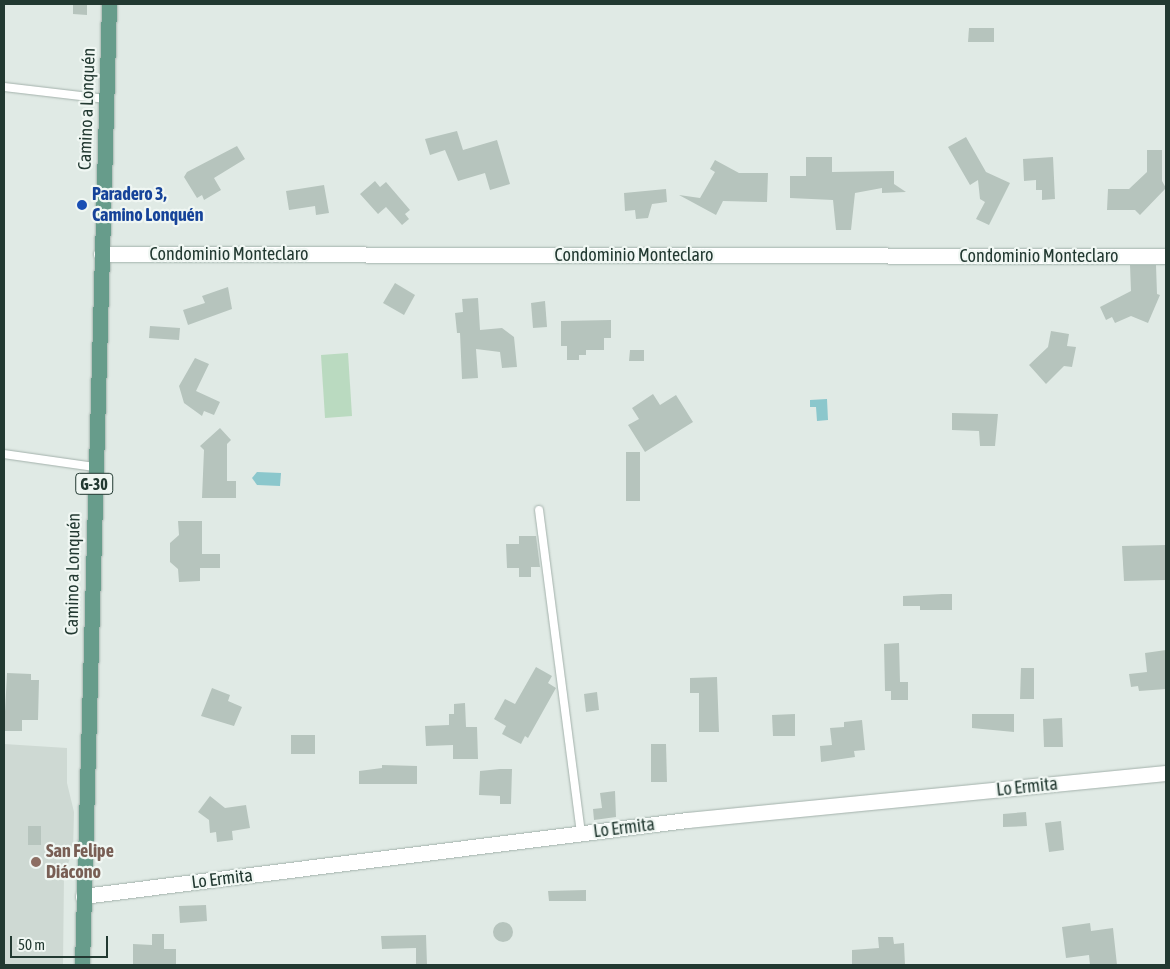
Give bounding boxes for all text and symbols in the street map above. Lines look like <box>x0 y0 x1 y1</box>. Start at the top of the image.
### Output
street label: Camino a Lonquén <box>74 47 100 171</box>
place label: Paradero 3, Camino Lonquén <box>92 184 204 226</box>
marker: Paradero 3, Camino Lonquén <box>76 199 88 211</box>
street label: Condominio Monteclaro <box>149 243 309 265</box>
street label: Condominio Monteclaro <box>554 244 714 266</box>
street label: Condominio Monteclaro <box>959 245 1119 267</box>
road number: G-30 <box>74 470 114 498</box>
street label: Camino a Lonquén <box>61 513 85 635</box>
street label: Lo Ermita <box>995 773 1059 801</box>
street label: Lo Ermita <box>592 814 656 842</box>
place label: San Felipe Diácono <box>46 841 114 884</box>
marker: San Felipe Diácono <box>30 856 42 868</box>
street label: Lo Ermita <box>190 865 254 893</box>
scale bar <box>12 926 110 958</box>
text: 50 m <box>18 936 45 953</box>

